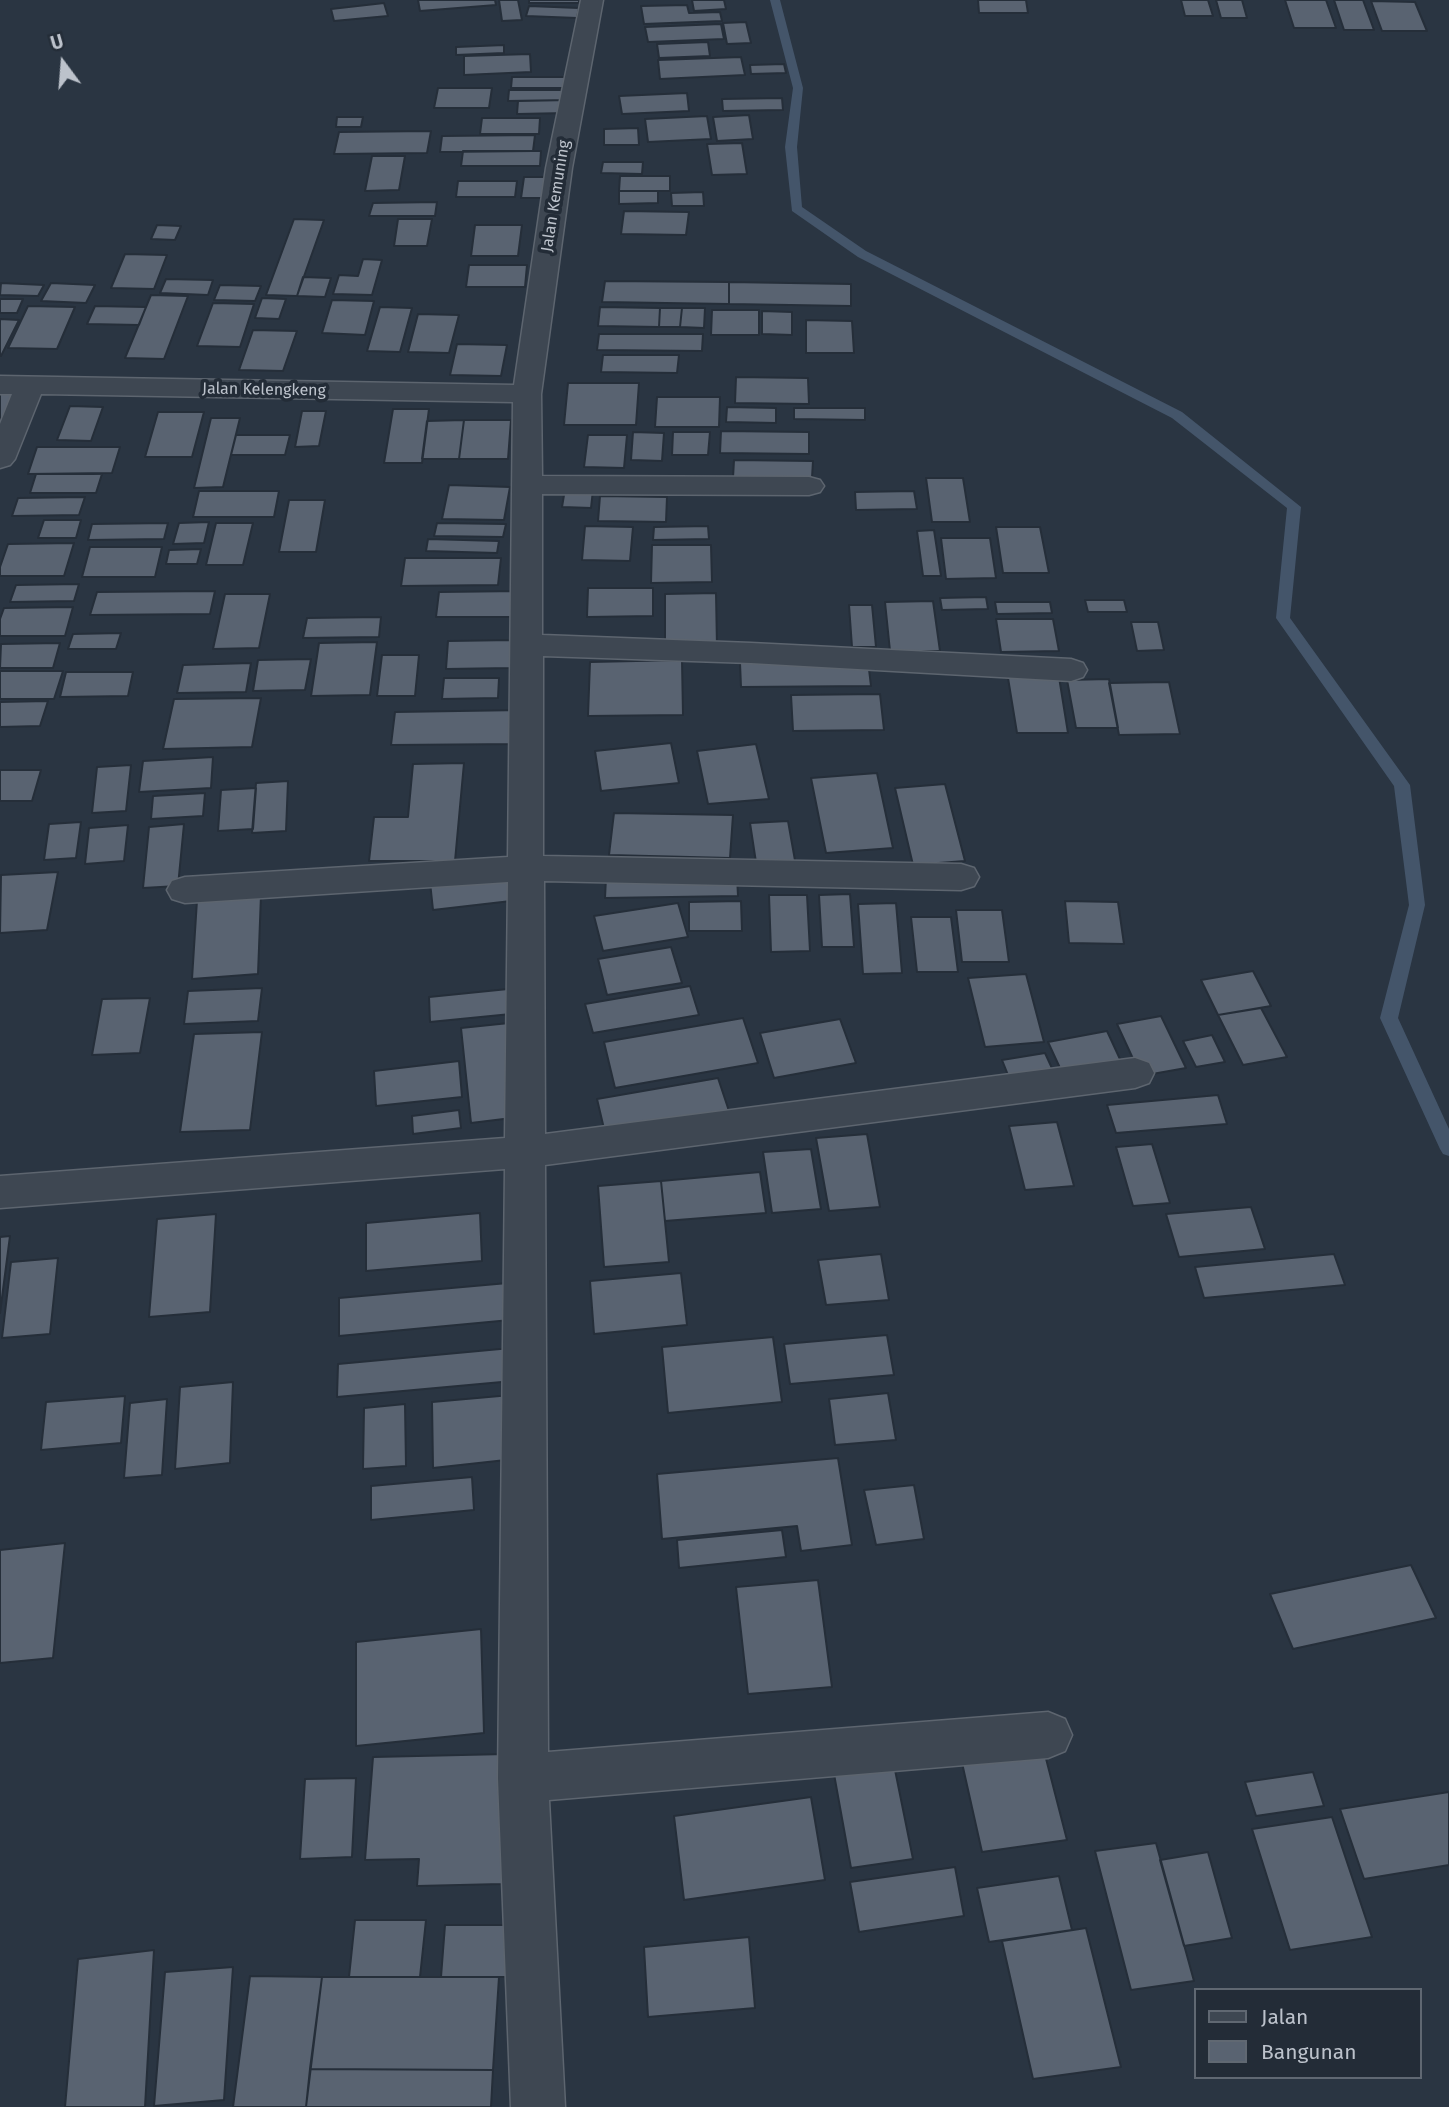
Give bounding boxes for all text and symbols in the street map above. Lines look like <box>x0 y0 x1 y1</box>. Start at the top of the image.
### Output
north arrow <box>28 28 98 98</box>
text: U <box>48 30 66 55</box>
street label: Jalan Kemuning <box>538 139 574 253</box>
street label: Jalan Kelengkeng <box>202 379 326 401</box>
legend <box>1194 1988 1421 2079</box>
text: Jalan <box>1261 2004 1308 2030</box>
text: Bangunan <box>1261 2039 1356 2065</box>

